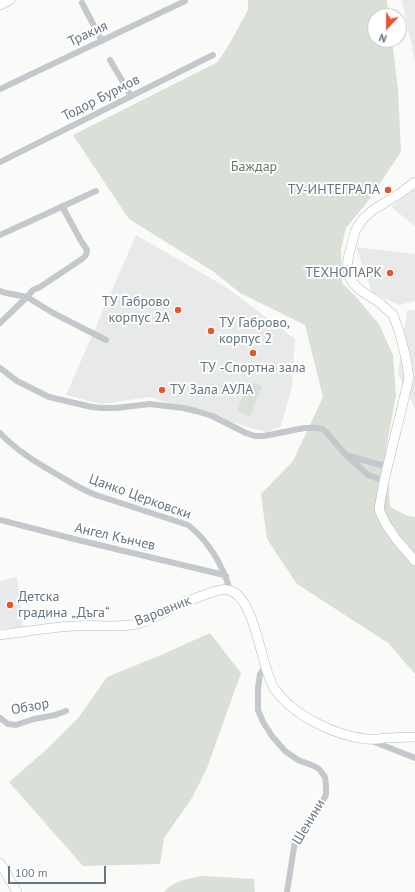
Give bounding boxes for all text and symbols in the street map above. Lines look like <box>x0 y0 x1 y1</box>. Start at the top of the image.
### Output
north arrow <box>367 8 407 48</box>
street label: Тракия <box>66 18 110 50</box>
text: N <box>377 30 389 46</box>
street label: Тодор Бурмов <box>59 71 143 125</box>
park label: Баждар <box>231 159 277 175</box>
place label: ТУ-ИНТЕГРАЛА <box>288 182 380 198</box>
marker: ТУ-ИНТЕГРАЛА <box>383 185 393 195</box>
place label: ТЕХНОПАРК <box>305 265 382 281</box>
marker: ТЕХНОПАРК <box>385 268 395 278</box>
place label: ТУ Габрово корпус 2А <box>102 294 170 326</box>
marker: ТУ Габрово корпус 2А <box>173 305 183 315</box>
place label: ТУ Габрово, корпус 2 <box>219 315 290 348</box>
marker: ТУ Габрово, корпус 2 <box>206 326 216 336</box>
marker: ТУ -Спортна зала <box>248 348 258 358</box>
place label: ТУ -Спортна зала <box>200 360 306 376</box>
place label: ТУ Зала АУЛА <box>170 382 253 398</box>
marker: ТУ Зала АУЛА <box>157 385 167 395</box>
street label: Цанко Церковски <box>87 471 193 523</box>
street label: Ангел Кънчев <box>73 520 157 554</box>
place label: Детска градина „Дъга“ <box>18 589 110 622</box>
street label: Варовник <box>132 592 194 630</box>
marker: Детска градина „Дъга“ <box>5 600 15 610</box>
street label: Обзор <box>10 695 50 719</box>
street label: Шенини <box>289 796 329 848</box>
scale bar <box>10 858 108 884</box>
text: 100 m <box>15 865 48 880</box>

